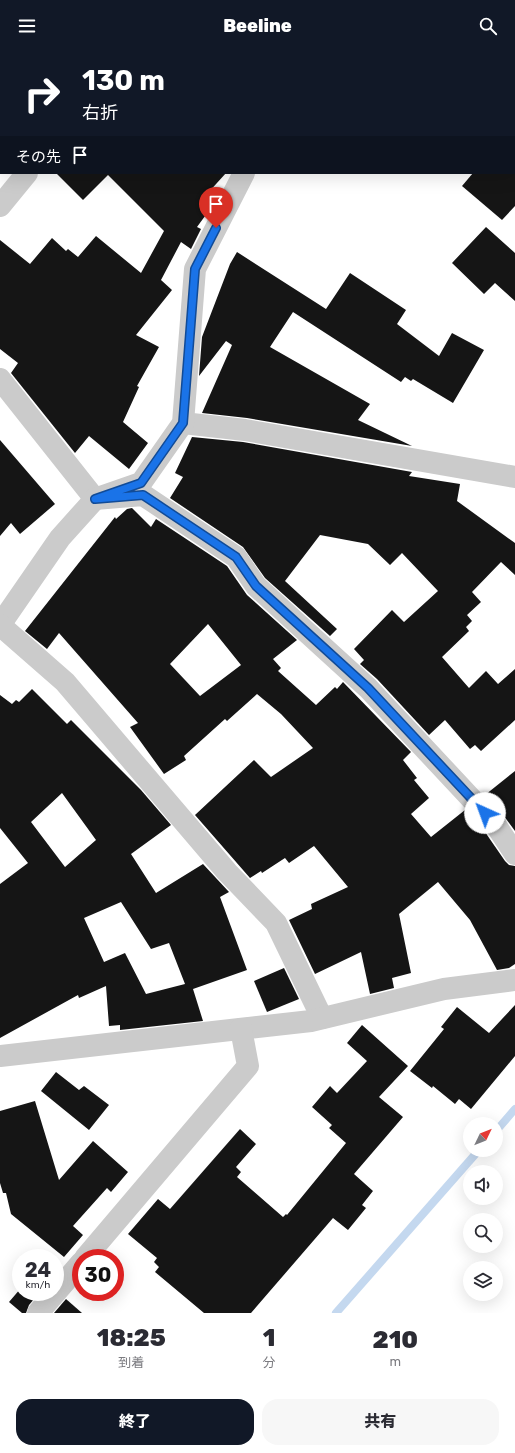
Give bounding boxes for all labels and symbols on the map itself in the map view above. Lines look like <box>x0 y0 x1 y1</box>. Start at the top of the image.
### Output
pin <box>199 187 233 228</box>
position arrow <box>464 792 506 834</box>
north arrow <box>463 1117 503 1157</box>
speed limit sign: 30 <box>72 1249 124 1301</box>

